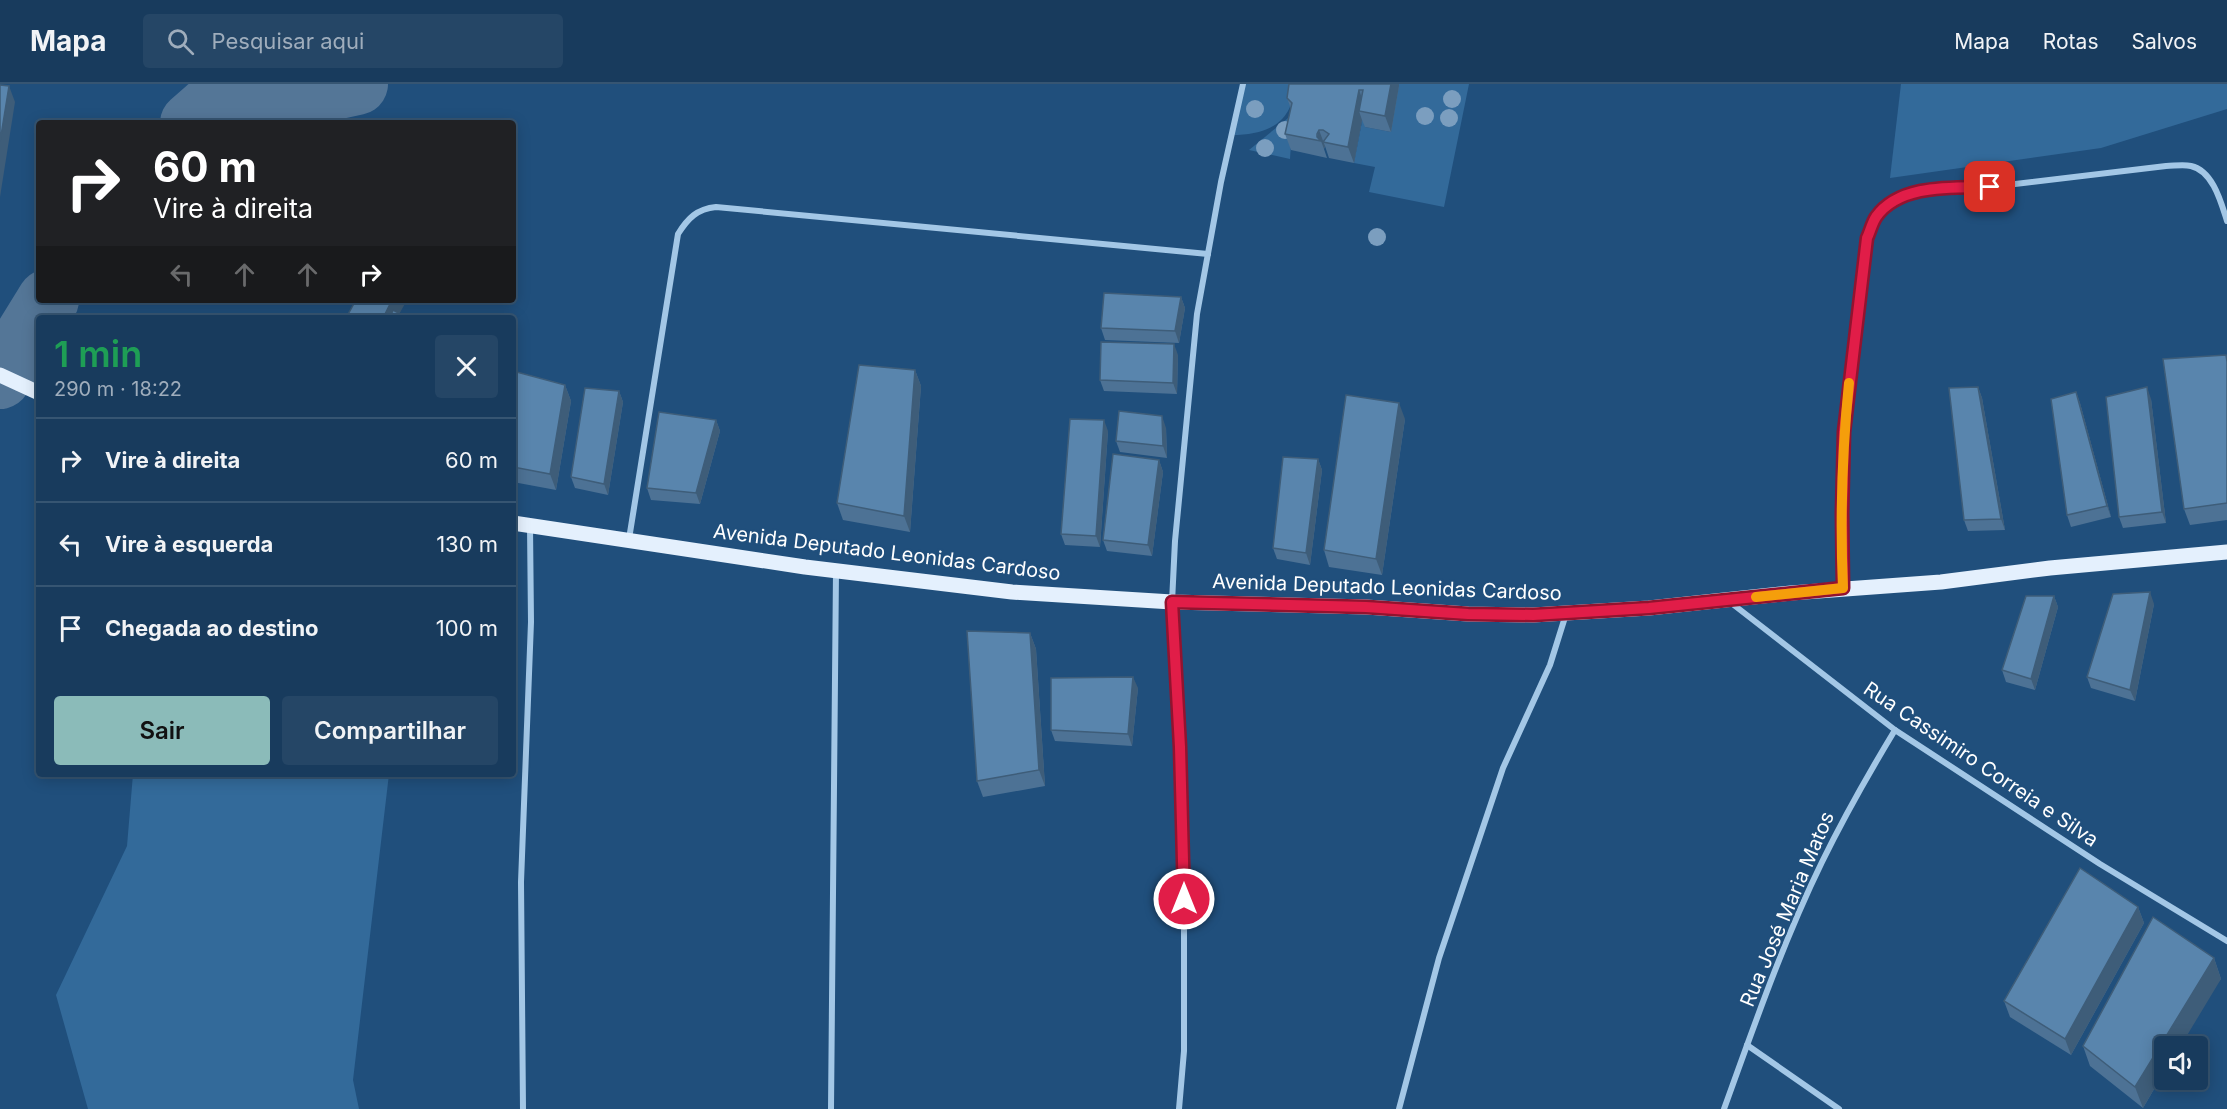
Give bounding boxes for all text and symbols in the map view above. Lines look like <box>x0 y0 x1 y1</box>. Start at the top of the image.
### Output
search box <box>143 14 563 68</box>
text: Mapa <box>30 24 107 58</box>
icon: search <box>164 25 197 58</box>
text: Pesquisar aqui <box>212 28 364 54</box>
text: Mapa <box>1954 29 2010 54</box>
text: Rotas <box>2043 29 2098 54</box>
text: Salvos <box>2131 29 2197 54</box>
text: 60 m <box>153 141 257 192</box>
icon: right <box>54 144 132 222</box>
pin <box>1964 161 2015 212</box>
icon: arrive <box>1973 170 2006 203</box>
text: Vire à direita <box>153 192 313 225</box>
icon: left <box>165 258 198 291</box>
icon: ahead <box>228 258 261 291</box>
icon: ahead <box>291 258 324 291</box>
icon: right <box>354 258 387 291</box>
text: 1 min <box>54 332 142 376</box>
button: close <box>435 335 498 398</box>
text: 290 m · 18:22 <box>54 377 182 401</box>
icon: right <box>54 444 87 477</box>
text: Vire à direita <box>105 447 240 473</box>
text: 60 m <box>445 447 498 473</box>
street label: Avenida Deputado Leonidas Cardoso <box>712 519 1062 585</box>
icon: left <box>54 528 87 561</box>
text: Vire à esquerda <box>105 531 273 557</box>
text: 130 m <box>436 531 498 557</box>
street label: Avenida Deputado Leonidas Cardoso <box>1212 569 1562 605</box>
icon: arrive <box>54 612 87 645</box>
text: Chegada ao destino <box>105 615 319 641</box>
text: 100 m <box>436 615 498 641</box>
street label: Rua Cassimiro Correia e Silva <box>1859 676 2103 852</box>
button: Sair <box>54 696 270 765</box>
button: Compartilhar <box>282 696 498 765</box>
street label: Rua José Maria Matos <box>1735 808 1839 1010</box>
position arrow <box>1152 867 1216 931</box>
map controls <box>2154 1036 2208 1090</box>
button: sound <box>2154 1036 2208 1090</box>

